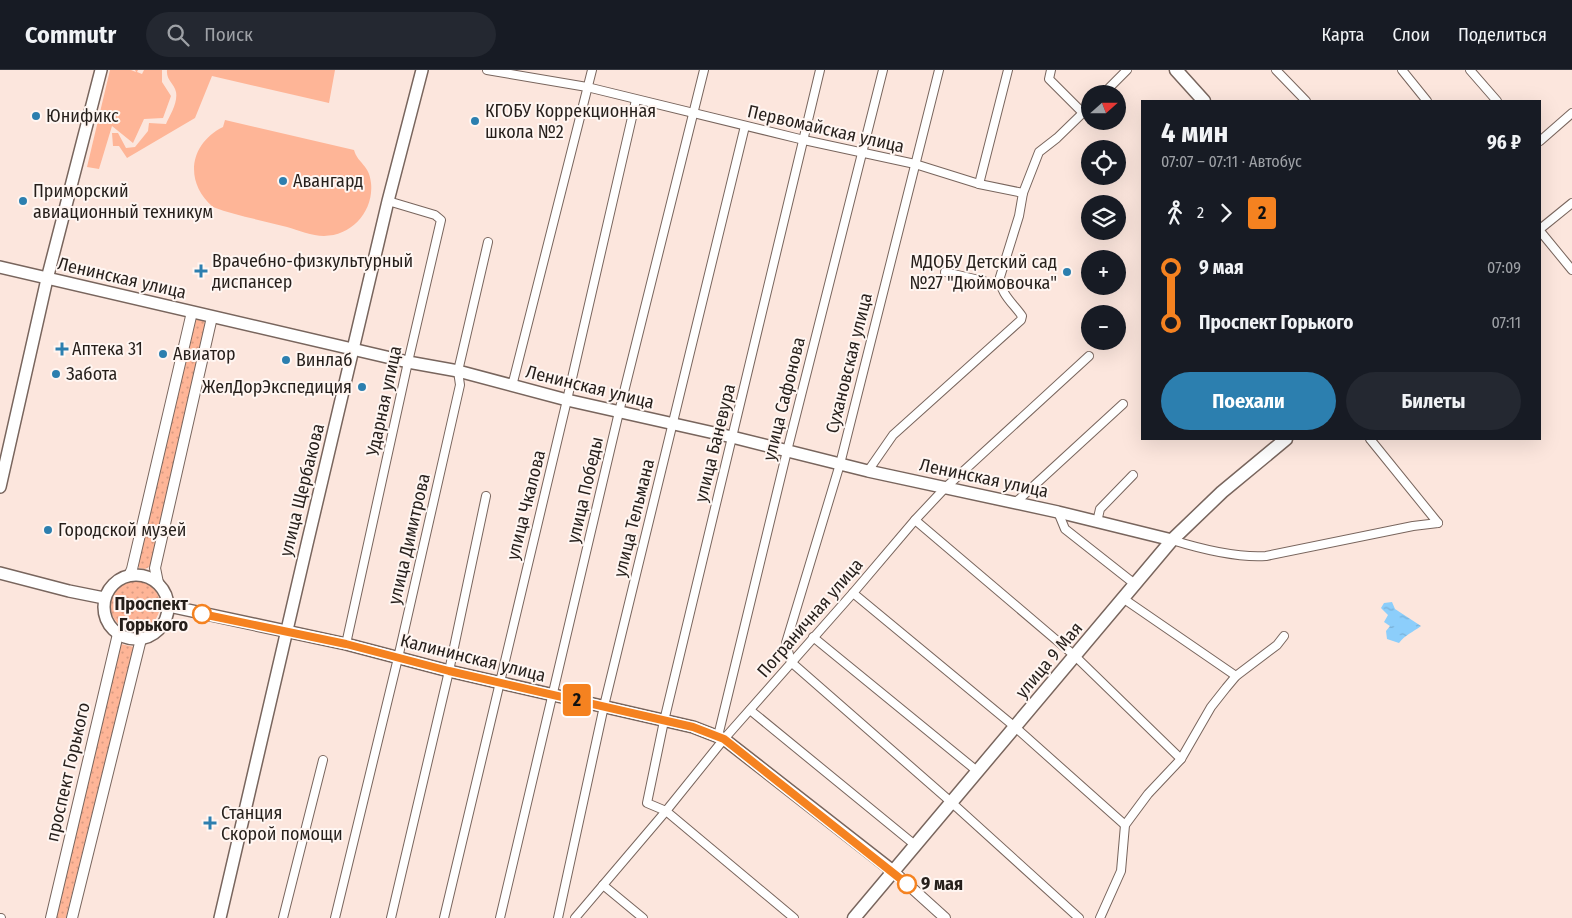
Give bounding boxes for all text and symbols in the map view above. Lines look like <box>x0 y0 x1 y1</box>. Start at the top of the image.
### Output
search box <box>146 12 496 57</box>
text: Commutr <box>25 21 116 49</box>
icon: search <box>164 21 192 49</box>
text: Поиск <box>204 23 253 46</box>
text: Карта <box>1321 24 1364 46</box>
text: Слои <box>1392 24 1430 46</box>
text: Поделиться <box>1458 24 1547 46</box>
north arrow <box>1081 85 1126 130</box>
map controls <box>1081 85 1126 350</box>
place label: КГОБУ Коррекционная школа №2 <box>485 100 656 143</box>
street label: Первомайская улица <box>745 100 907 158</box>
place label: Юнификс <box>46 105 119 127</box>
marker: Юнификс <box>30 110 42 122</box>
marker: КГОБУ Коррекционная школа №2 <box>469 115 481 127</box>
text: 4 мин <box>1161 116 1228 149</box>
text: 96 ₽ <box>1487 131 1521 154</box>
button: locate <box>1081 140 1126 185</box>
text: 07:07 – 07:11 · Автобус <box>1161 152 1302 171</box>
place label: Авангард <box>293 170 363 192</box>
marker: Авангард <box>277 175 289 187</box>
place label: Приморский авиационный техникум <box>33 180 213 223</box>
marker: Приморский авиационный техникум <box>17 195 29 207</box>
button: layers <box>1081 195 1126 240</box>
icon: walk <box>1161 199 1189 227</box>
icon: forward <box>1212 199 1240 227</box>
text: 2 <box>1258 202 1266 224</box>
text: 2 <box>1197 203 1204 222</box>
place label: Врачебно-физкультурный диспансер <box>212 250 413 293</box>
button: + <box>1081 250 1126 295</box>
place label: МДОБУ Детский сад №27 "Дюймовочка" <box>910 251 1057 294</box>
street label: Ленинская улица <box>56 253 189 304</box>
text: 9 мая <box>1199 256 1243 279</box>
text: 07:09 <box>1487 258 1521 277</box>
marker: Врачебно-физкультурный диспансер <box>194 264 208 278</box>
marker: МДОБУ Детский сад №27 "Дюймовочка" <box>1061 266 1073 278</box>
street label: Сухановская улица <box>821 290 877 435</box>
button: − <box>1081 305 1126 350</box>
text: Проспект Горького <box>1199 311 1353 334</box>
text: 07:11 <box>1491 313 1521 332</box>
street label: улица Сафонова <box>758 335 810 463</box>
place label: Аптека 31 <box>72 338 143 360</box>
marker: Аптека 31 <box>56 343 68 355</box>
place label: Авиатор <box>173 343 236 365</box>
street label: Ударная улица <box>361 344 406 459</box>
marker: Авиатор <box>157 348 169 360</box>
place label: Винлаб <box>296 349 353 371</box>
marker: Винлаб <box>280 354 292 366</box>
street label: Ленинская улица <box>524 360 657 414</box>
place label: Забота <box>66 363 117 385</box>
marker: Забота <box>50 368 62 380</box>
button: Поехали <box>1161 372 1336 430</box>
button: Билеты <box>1346 372 1521 430</box>
place label: ЖелДорЭкспедиция <box>202 376 352 398</box>
marker: ЖелДорЭкспедиция <box>356 381 368 393</box>
street label: улица Баневура <box>690 381 740 504</box>
street label: улица Щербакова <box>275 421 329 559</box>
street label: улица Победы <box>562 435 608 545</box>
street label: улица Чкалова <box>502 448 550 562</box>
street label: Ленинская улица <box>918 454 1051 502</box>
street label: улица Тельмана <box>609 456 659 579</box>
street label: улица Димитрова <box>383 471 435 607</box>
place label: Городской музей <box>58 519 186 541</box>
marker: Городской музей <box>42 524 54 536</box>
street label: Пограничная улица <box>752 554 868 682</box>
place label: Проспект Горького <box>115 593 188 636</box>
marker: Проспект Горького <box>192 604 212 624</box>
street label: улица 9 Мая <box>1011 617 1087 703</box>
street label: Калининская улица <box>398 629 548 687</box>
line badge: 2 <box>561 684 593 716</box>
text: 2 <box>573 689 581 711</box>
street label: проспект Горького <box>41 700 95 844</box>
place label: Станция Скорой помощи <box>221 802 343 845</box>
marker: Станция Скорой помощи <box>203 816 217 830</box>
place label: 9 мая <box>921 873 963 895</box>
marker: 9 мая <box>897 874 917 894</box>

